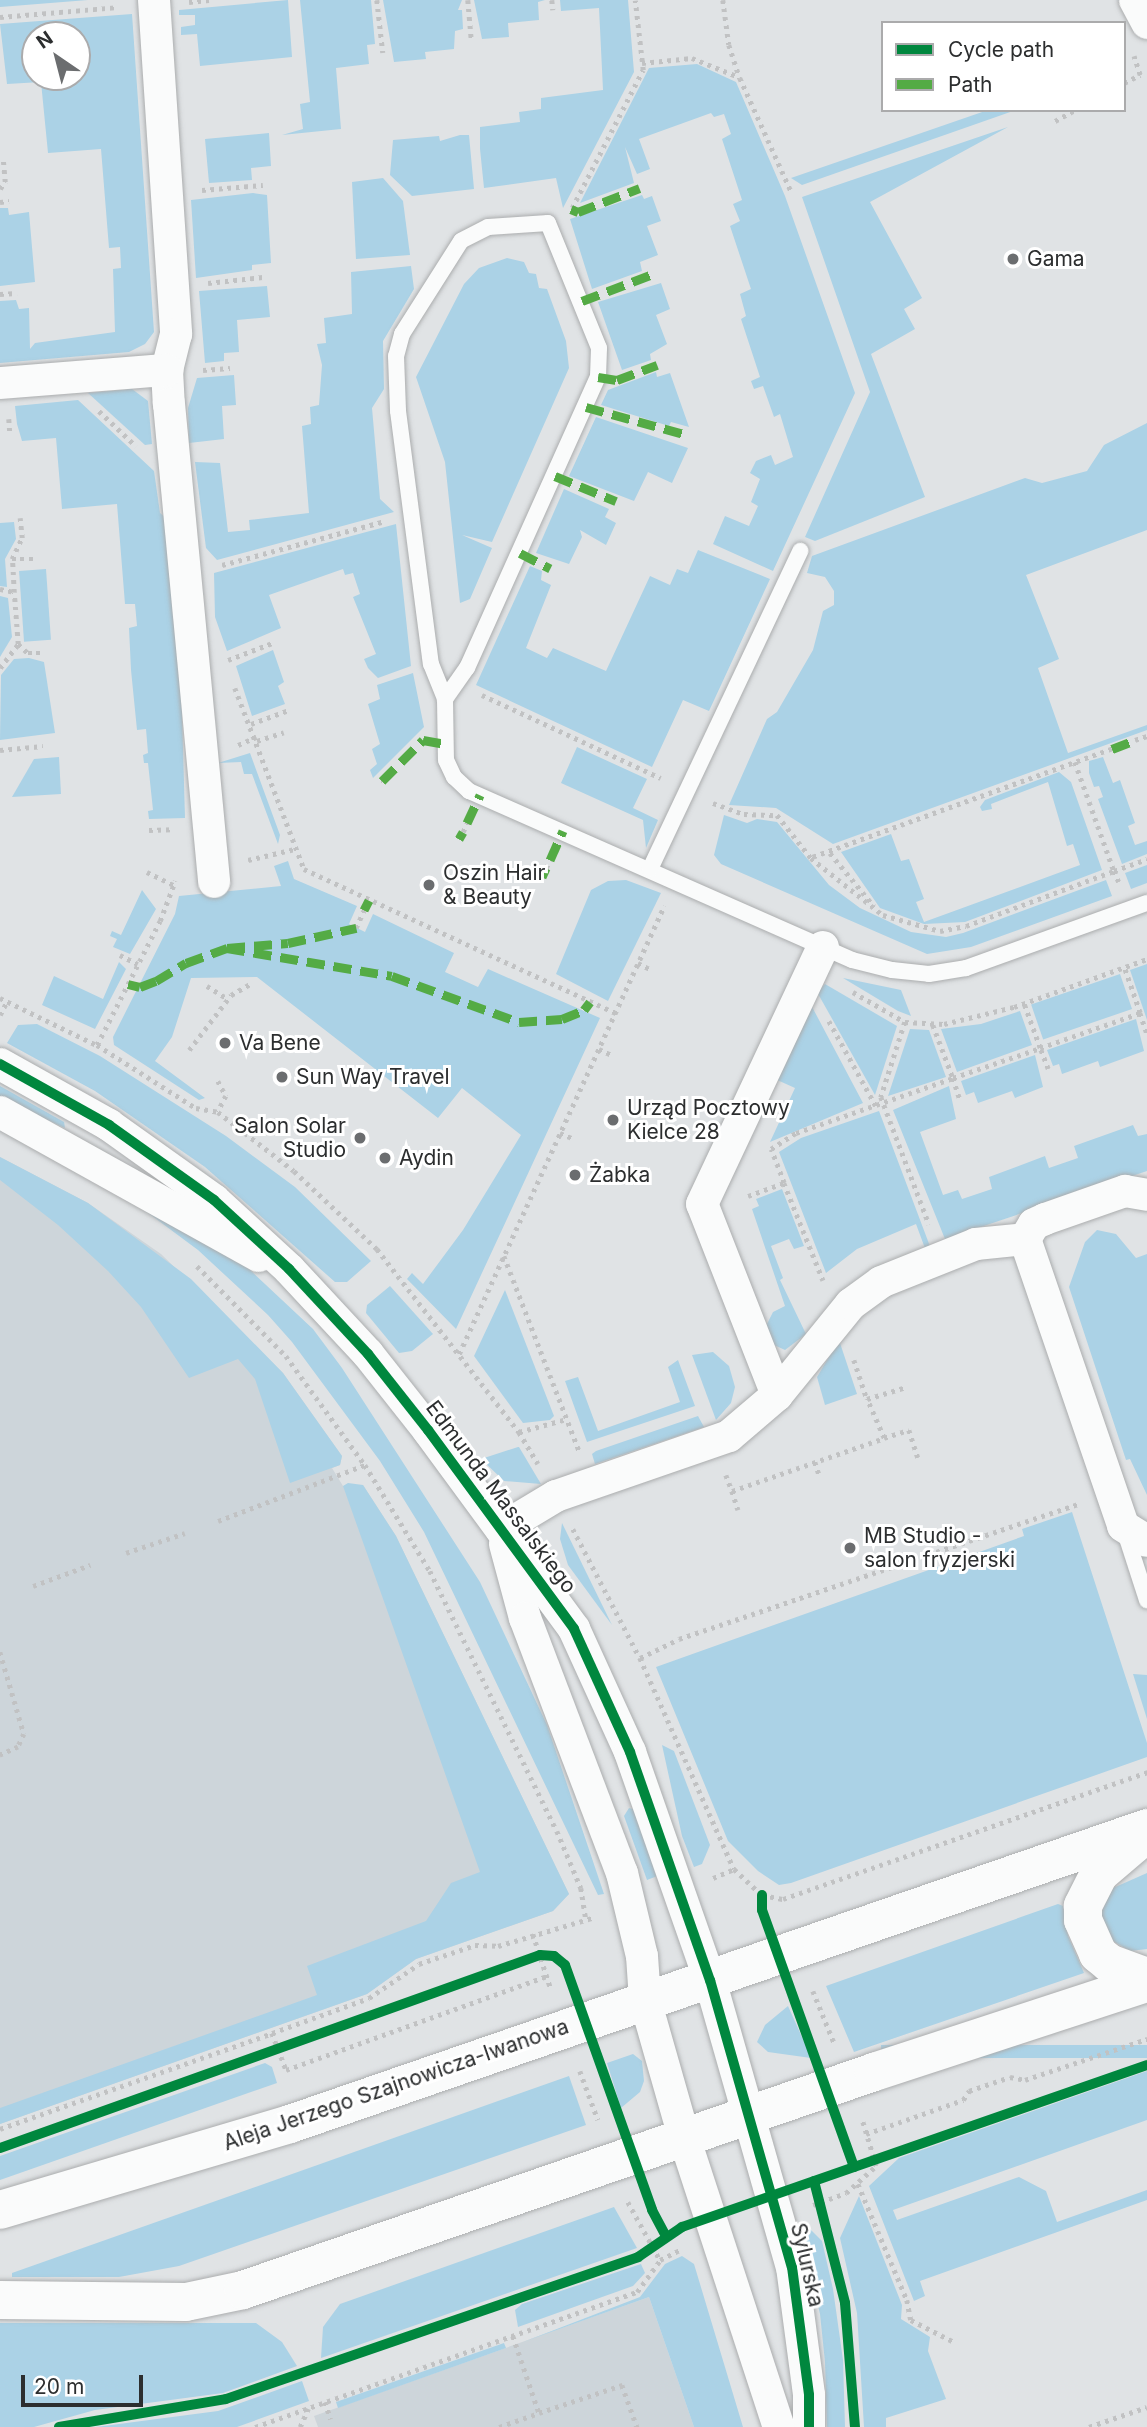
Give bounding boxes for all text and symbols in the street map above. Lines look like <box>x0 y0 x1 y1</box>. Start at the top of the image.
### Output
north arrow <box>21 21 91 91</box>
legend <box>881 21 1126 112</box>
text: N <box>32 26 57 54</box>
text: Cycle path <box>948 37 1054 62</box>
text: Path <box>948 72 993 97</box>
place label: Gama <box>1027 246 1085 272</box>
marker: Gama <box>1005 251 1021 267</box>
place label: Oszin Hair & Beauty <box>443 860 546 910</box>
marker: Oszin Hair & Beauty <box>421 877 437 893</box>
place label: Va Bene <box>239 1030 321 1056</box>
marker: Va Bene <box>217 1035 233 1051</box>
place label: Sun Way Travel <box>296 1064 450 1090</box>
marker: Sun Way Travel <box>274 1069 290 1085</box>
place label: Urząd Pocztowy Kielce 28 <box>627 1095 790 1145</box>
marker: Urząd Pocztowy Kielce 28 <box>605 1112 621 1128</box>
place label: Salon Solar Studio <box>234 1113 346 1163</box>
marker: Salon Solar Studio <box>352 1130 368 1146</box>
place label: Aydin <box>399 1145 454 1171</box>
marker: Aydin <box>377 1150 393 1166</box>
place label: Żabka <box>589 1162 650 1188</box>
marker: Żabka <box>567 1167 583 1183</box>
street label: Edmunda Massalskiego <box>420 1396 582 1598</box>
place label: MB Studio - salon fryzjerski <box>864 1523 1015 1573</box>
marker: MB Studio - salon fryzjerski <box>842 1540 858 1556</box>
street label: Aleja Jerzego Szajnowicza-Iwanowa <box>220 2014 572 2156</box>
street label: Sylurska <box>785 2221 829 2309</box>
scale bar <box>24 2360 147 2404</box>
text: 20 m <box>34 2374 84 2399</box>

